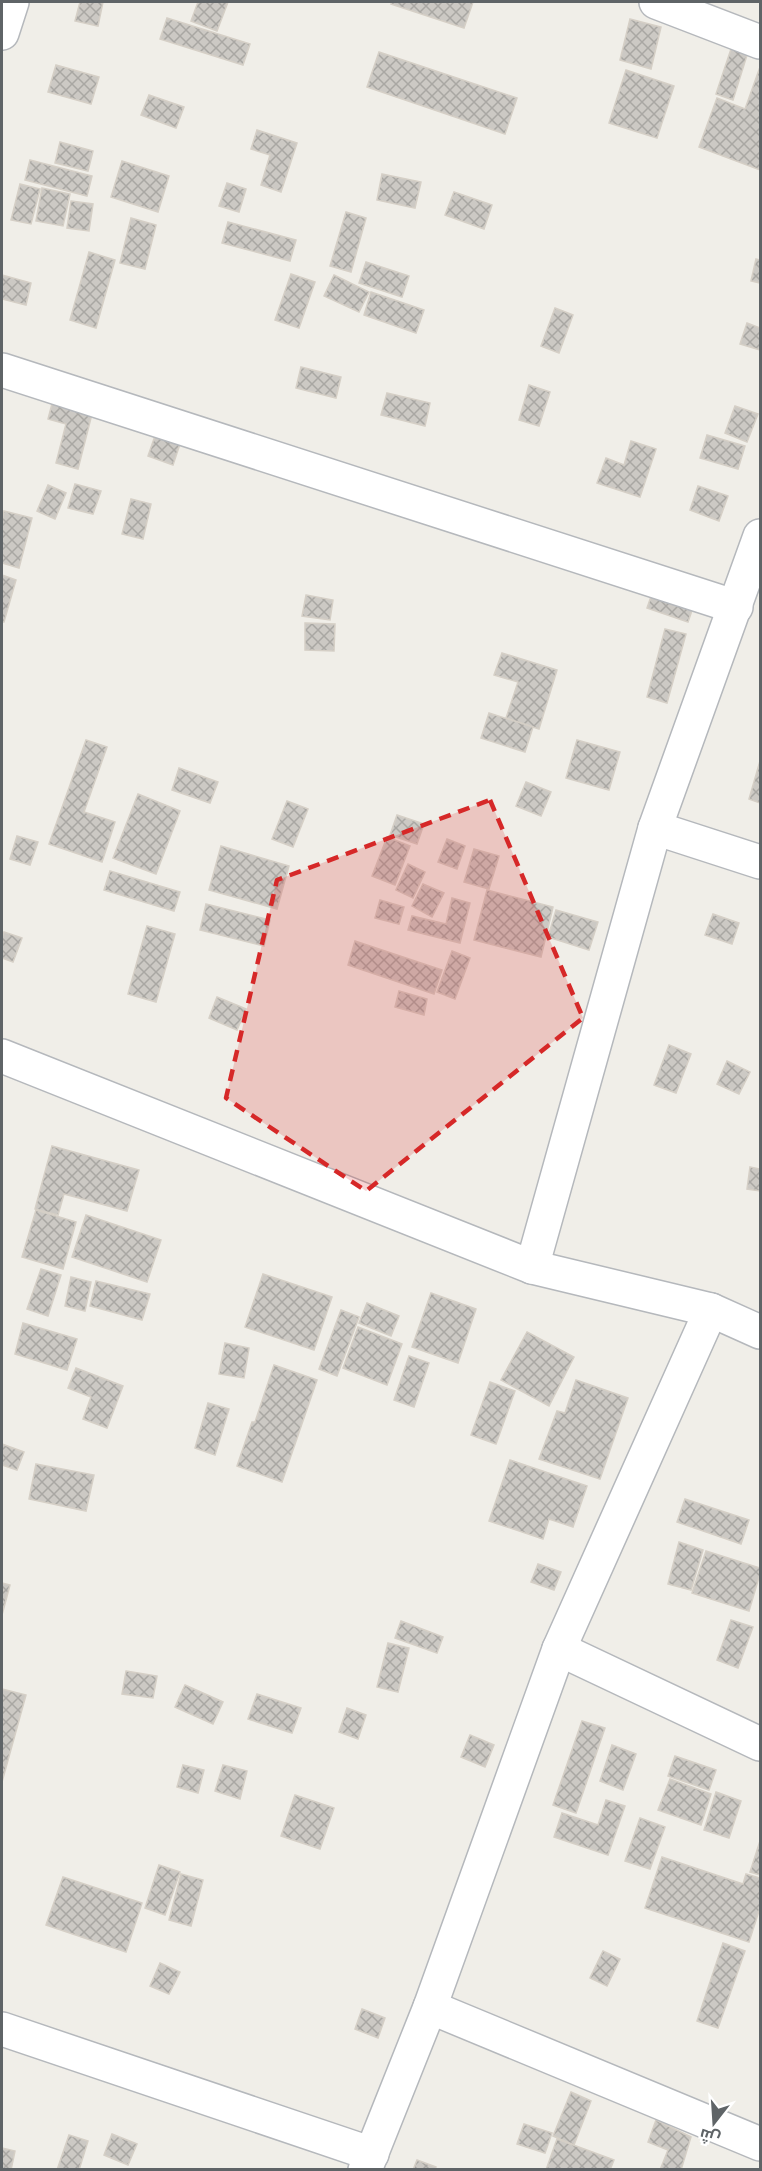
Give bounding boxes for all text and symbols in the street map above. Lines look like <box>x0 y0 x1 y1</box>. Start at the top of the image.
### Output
north arrow <box>684 2093 744 2153</box>
text: ش <box>697 2124 723 2151</box>

